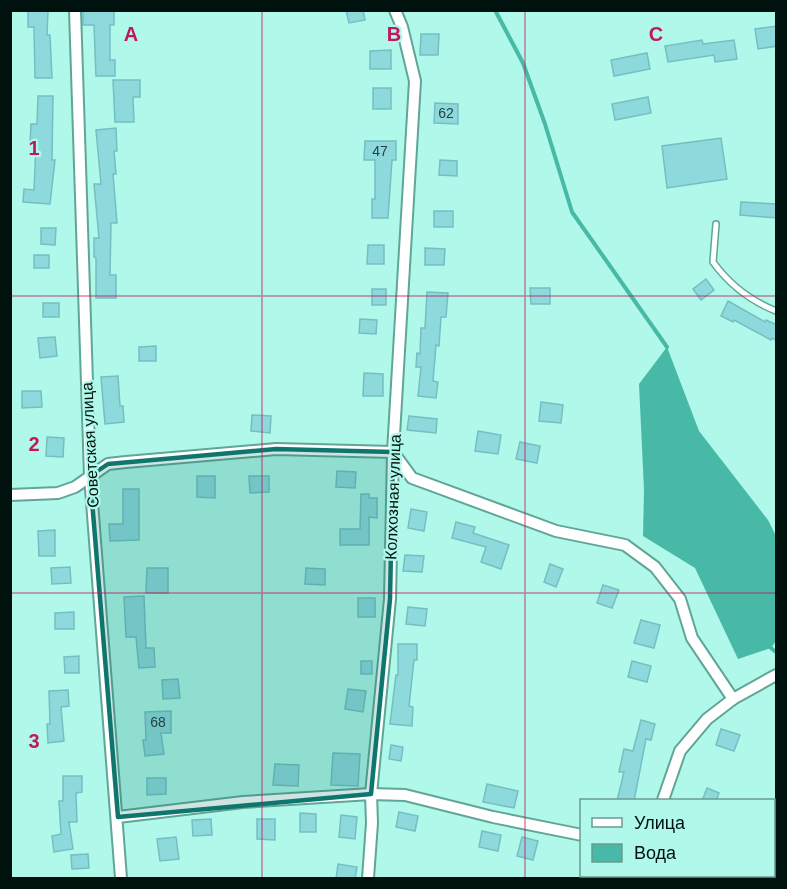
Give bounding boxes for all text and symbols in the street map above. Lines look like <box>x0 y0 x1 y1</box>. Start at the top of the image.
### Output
text: A <box>124 23 138 45</box>
text: B <box>387 23 401 45</box>
text: C <box>649 23 663 45</box>
house number: 62 <box>438 105 454 121</box>
text: 1 <box>28 137 40 159</box>
house number: 47 <box>372 143 388 159</box>
street label: Советская улица <box>78 382 102 508</box>
text: 2 <box>28 433 40 455</box>
street label: Колхозная улица <box>382 434 404 560</box>
house number: 68 <box>150 714 166 730</box>
text: 3 <box>28 730 40 752</box>
legend <box>580 799 775 877</box>
text: Улица <box>634 813 686 833</box>
text: Вода <box>634 843 677 863</box>

